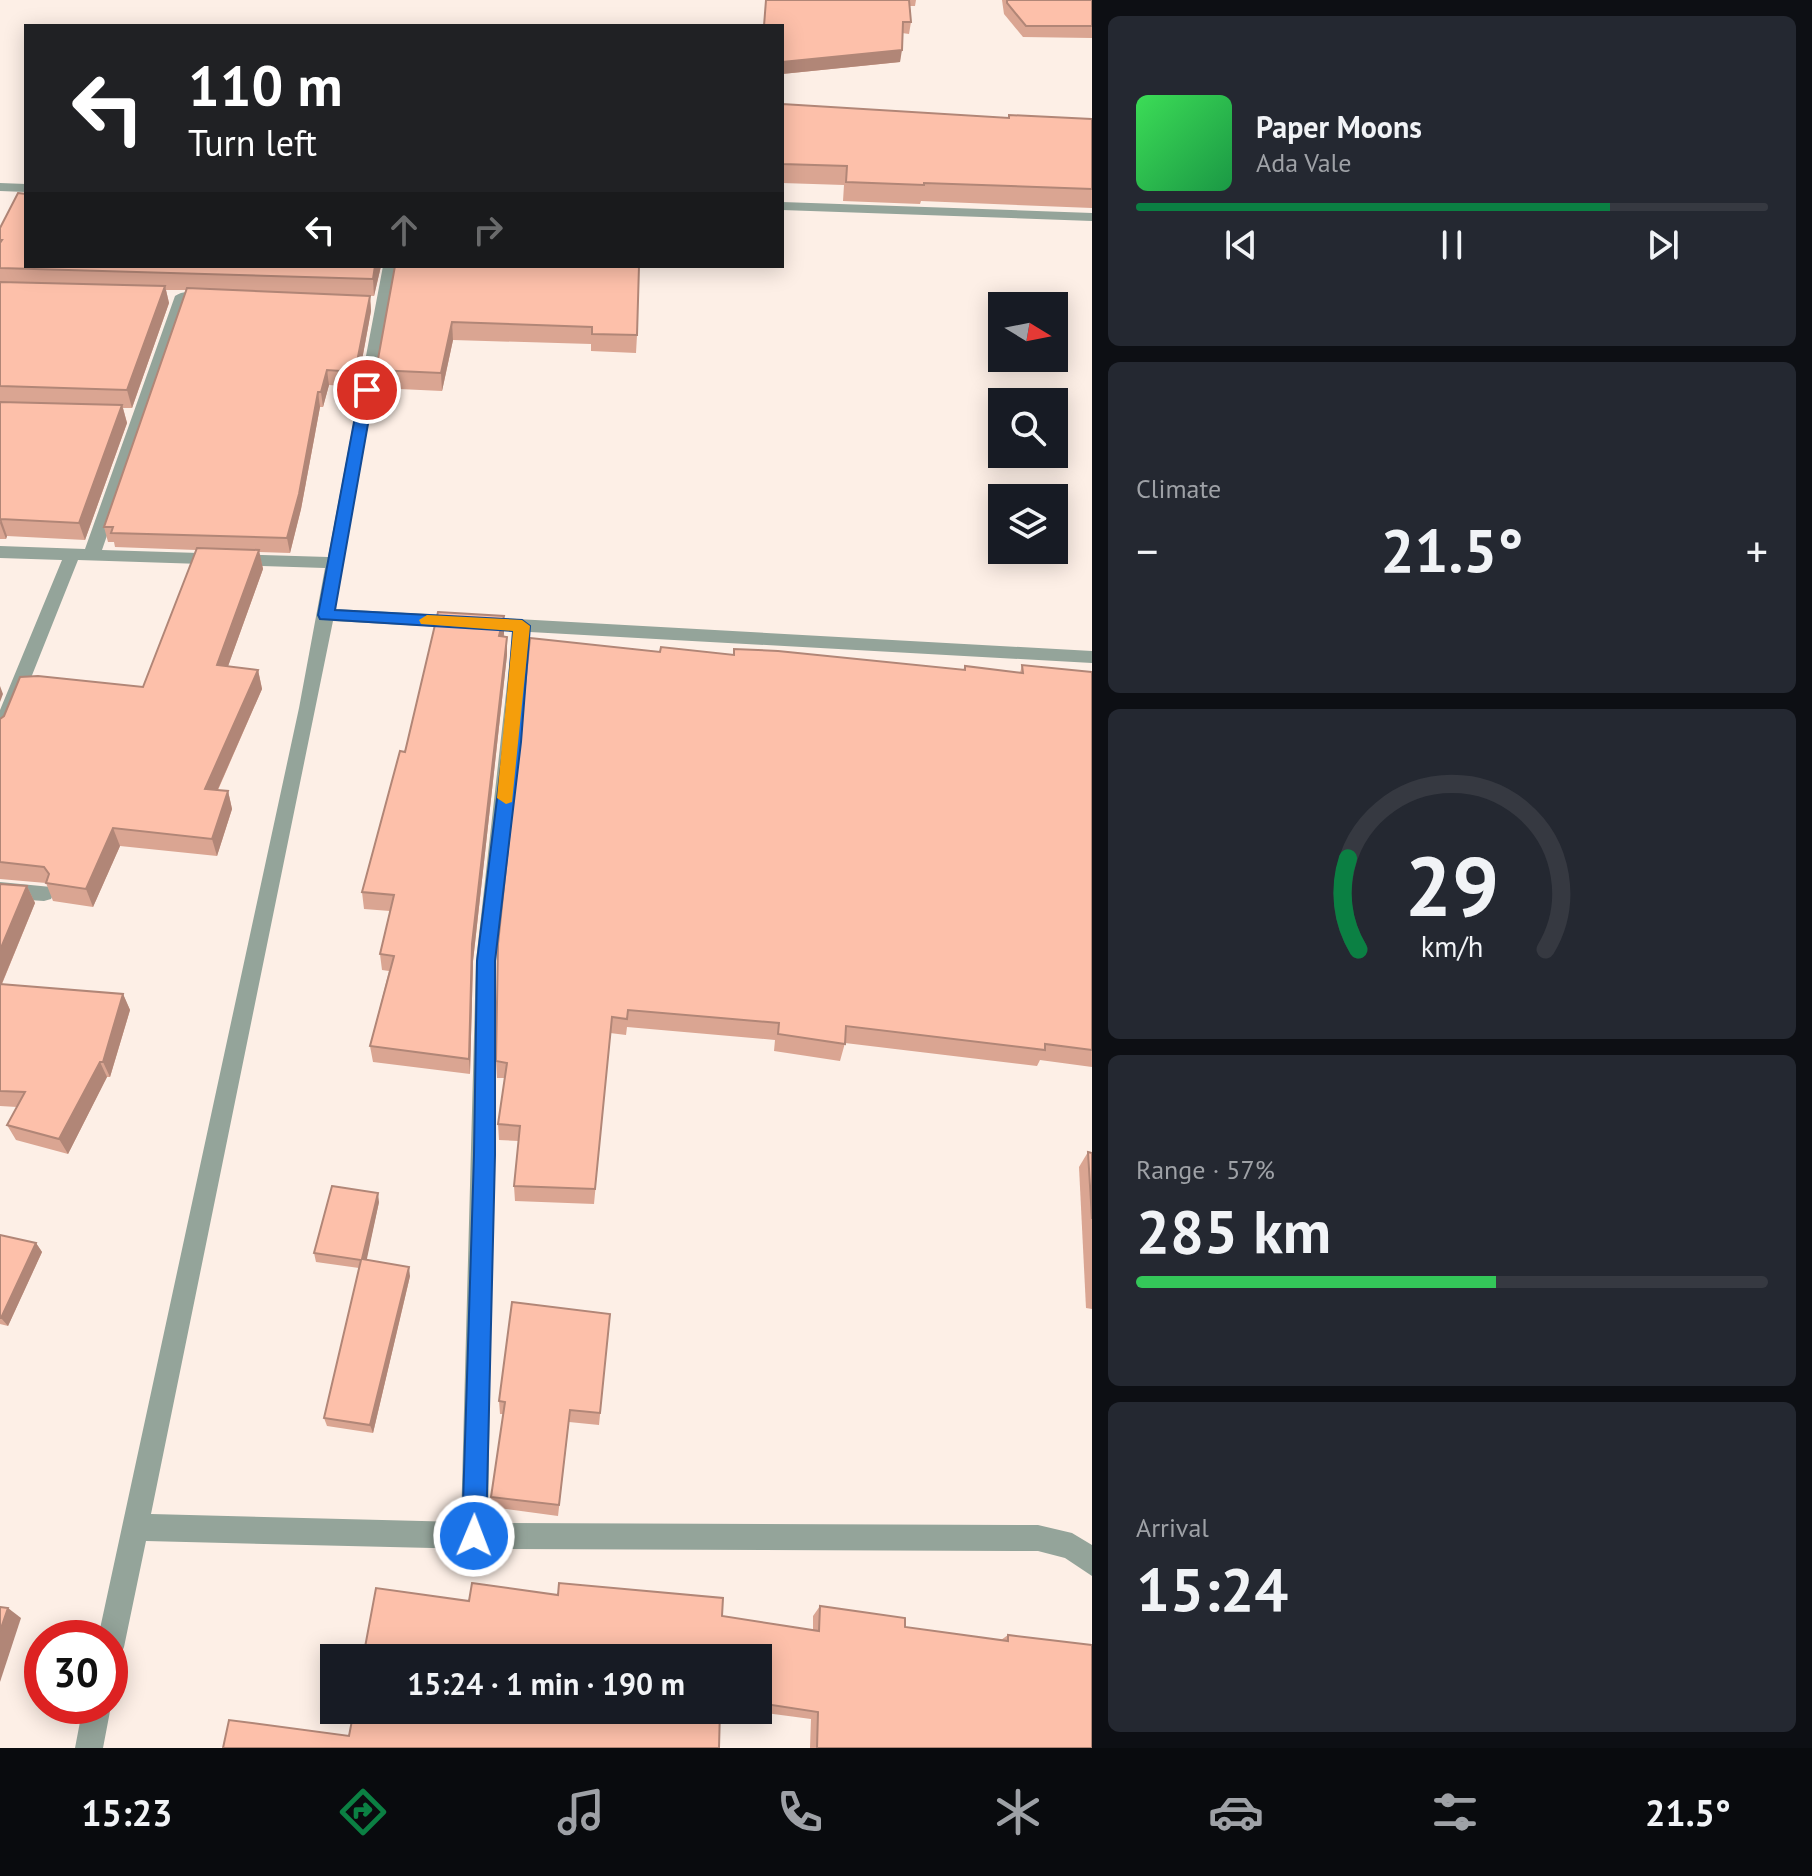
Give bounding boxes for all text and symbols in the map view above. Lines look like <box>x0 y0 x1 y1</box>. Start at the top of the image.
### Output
text: 110 m <box>188 49 343 121</box>
icon: left <box>56 56 160 160</box>
text: Paper Moons <box>1256 107 1422 146</box>
text: Turn left <box>188 119 317 166</box>
text: Ada Vale <box>1256 146 1351 179</box>
icon: left <box>298 208 342 252</box>
icon: ahead <box>382 208 426 252</box>
icon: right <box>466 208 510 252</box>
icon: previous <box>1219 223 1263 267</box>
icon: pause <box>1430 223 1474 267</box>
icon: next <box>1641 223 1685 267</box>
north arrow <box>988 292 1068 372</box>
map controls <box>988 292 1068 564</box>
pin <box>333 356 401 424</box>
icon: arrive <box>345 368 389 412</box>
button: search <box>988 388 1068 468</box>
text: Climate <box>1136 472 1221 505</box>
button: layers <box>988 484 1068 564</box>
text: 21.5° <box>1380 511 1524 589</box>
text: − <box>1136 522 1158 579</box>
text: + <box>1746 522 1768 579</box>
text: 29 <box>1405 831 1499 939</box>
text: km/h <box>1421 928 1483 965</box>
text: Range · 57% <box>1136 1153 1275 1186</box>
text: 285 km <box>1136 1192 1331 1270</box>
position arrow <box>432 1494 516 1578</box>
text: Arrival <box>1136 1511 1209 1544</box>
text: 15:24 <box>1136 1550 1288 1628</box>
speed limit sign: 30 <box>24 1620 128 1724</box>
text: 15:24 · 1 min · 190 m <box>407 1664 685 1703</box>
icon: directions <box>335 1784 391 1840</box>
icon: music <box>553 1784 609 1840</box>
icon: phone <box>772 1784 828 1840</box>
icon: climate <box>990 1784 1046 1840</box>
icon: car <box>1208 1784 1264 1840</box>
icon: filters <box>1427 1784 1483 1840</box>
text: 15:23 <box>81 1789 173 1836</box>
text: 21.5° <box>1645 1789 1731 1836</box>

